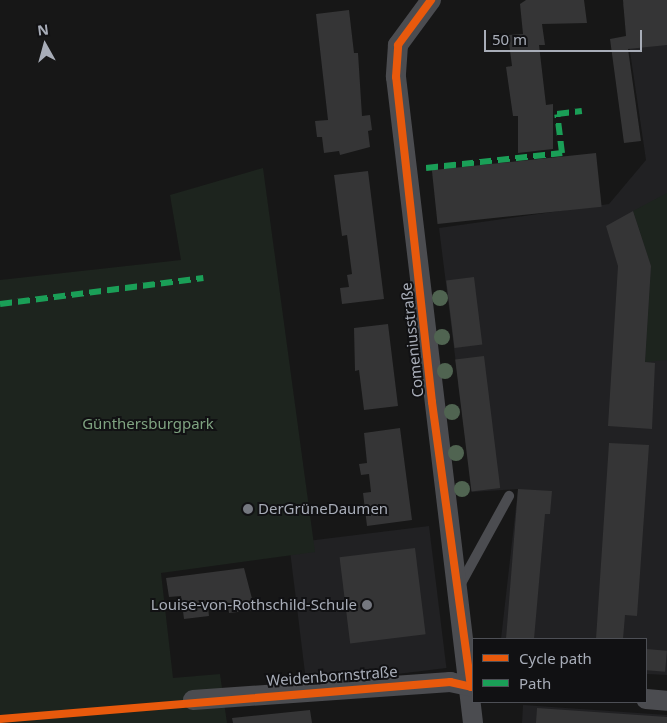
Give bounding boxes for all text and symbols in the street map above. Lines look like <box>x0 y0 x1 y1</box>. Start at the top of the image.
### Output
text: N <box>36 19 50 40</box>
north arrow <box>20 20 70 70</box>
scale bar <box>487 20 644 52</box>
text: 50 m <box>492 29 527 49</box>
street label: Comeniusstraße <box>397 282 427 398</box>
park label: Günthersburgpark <box>82 415 214 433</box>
place label: DerGrüneDaumen <box>258 500 388 518</box>
marker: DerGrüneDaumen <box>242 503 254 515</box>
place label: Louise-von-Rothschild-Schule <box>151 596 357 614</box>
marker: Louise-von-Rothschild-Schule <box>361 599 373 611</box>
legend <box>472 638 647 703</box>
text: Cycle path <box>519 648 592 668</box>
street label: Weidenbornstraße <box>266 662 398 690</box>
text: Path <box>519 673 551 693</box>

